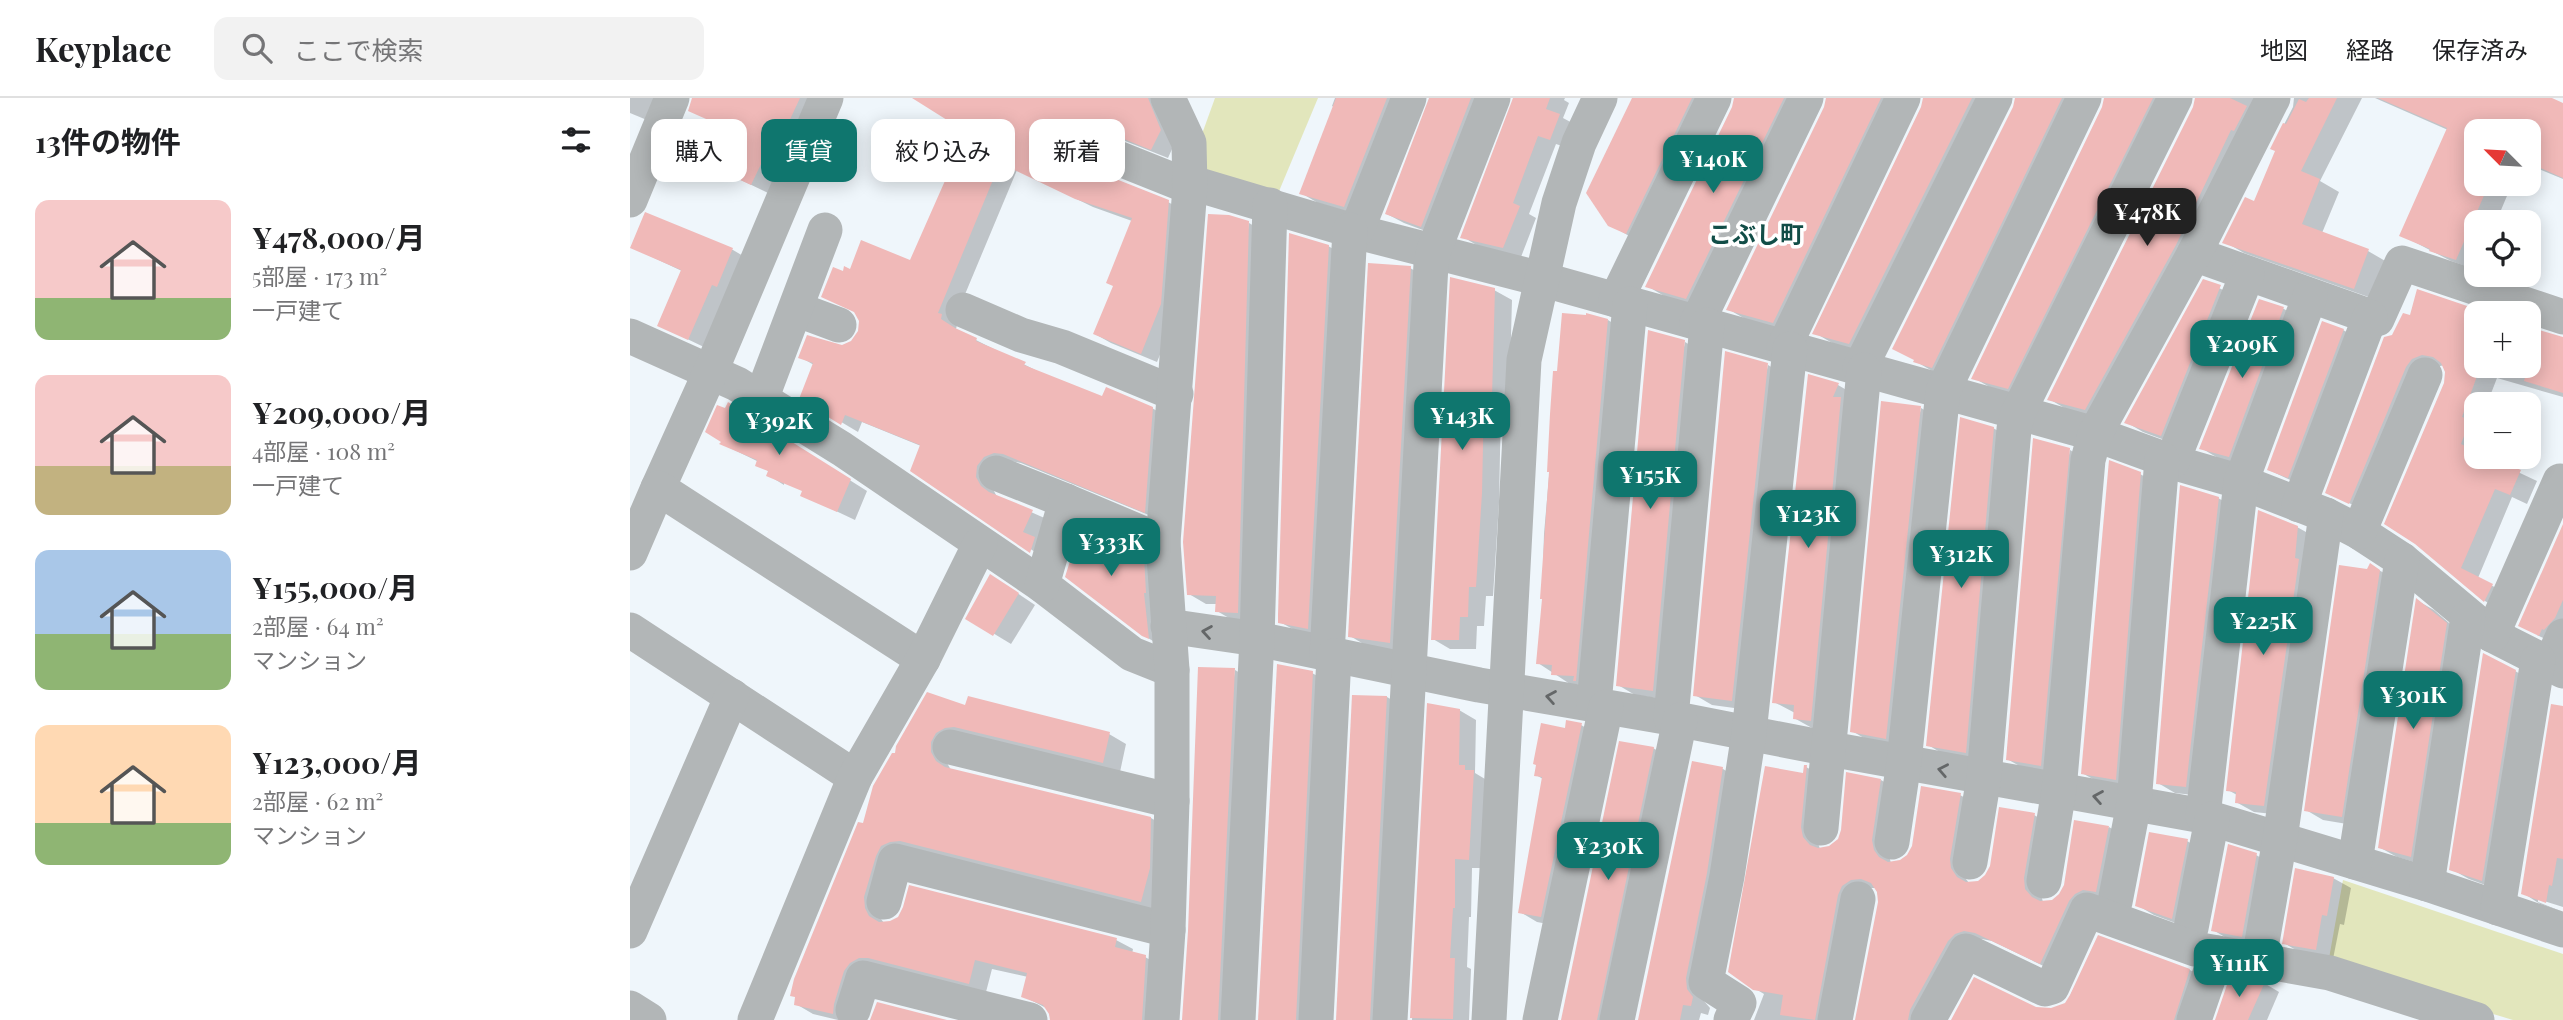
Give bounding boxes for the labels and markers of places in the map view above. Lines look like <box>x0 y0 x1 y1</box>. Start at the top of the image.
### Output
pin: ¥140K <box>1664 136 1762 195</box>
pin: ¥478K <box>2098 188 2196 248</box>
pin: ¥209K <box>2193 320 2291 380</box>
pin: ¥143K <box>1413 392 1511 452</box>
pin: ¥392K <box>730 398 828 457</box>
pin: ¥155K <box>1601 452 1699 511</box>
pin: ¥123K <box>1759 490 1857 550</box>
pin: ¥333K <box>1062 518 1160 578</box>
pin: ¥312K <box>1912 531 2010 590</box>
pin: ¥225K <box>2214 598 2312 657</box>
pin: ¥301K <box>2364 672 2462 731</box>
pin: ¥230K <box>1559 822 1657 882</box>
pin: ¥111K <box>2190 940 2288 999</box>

